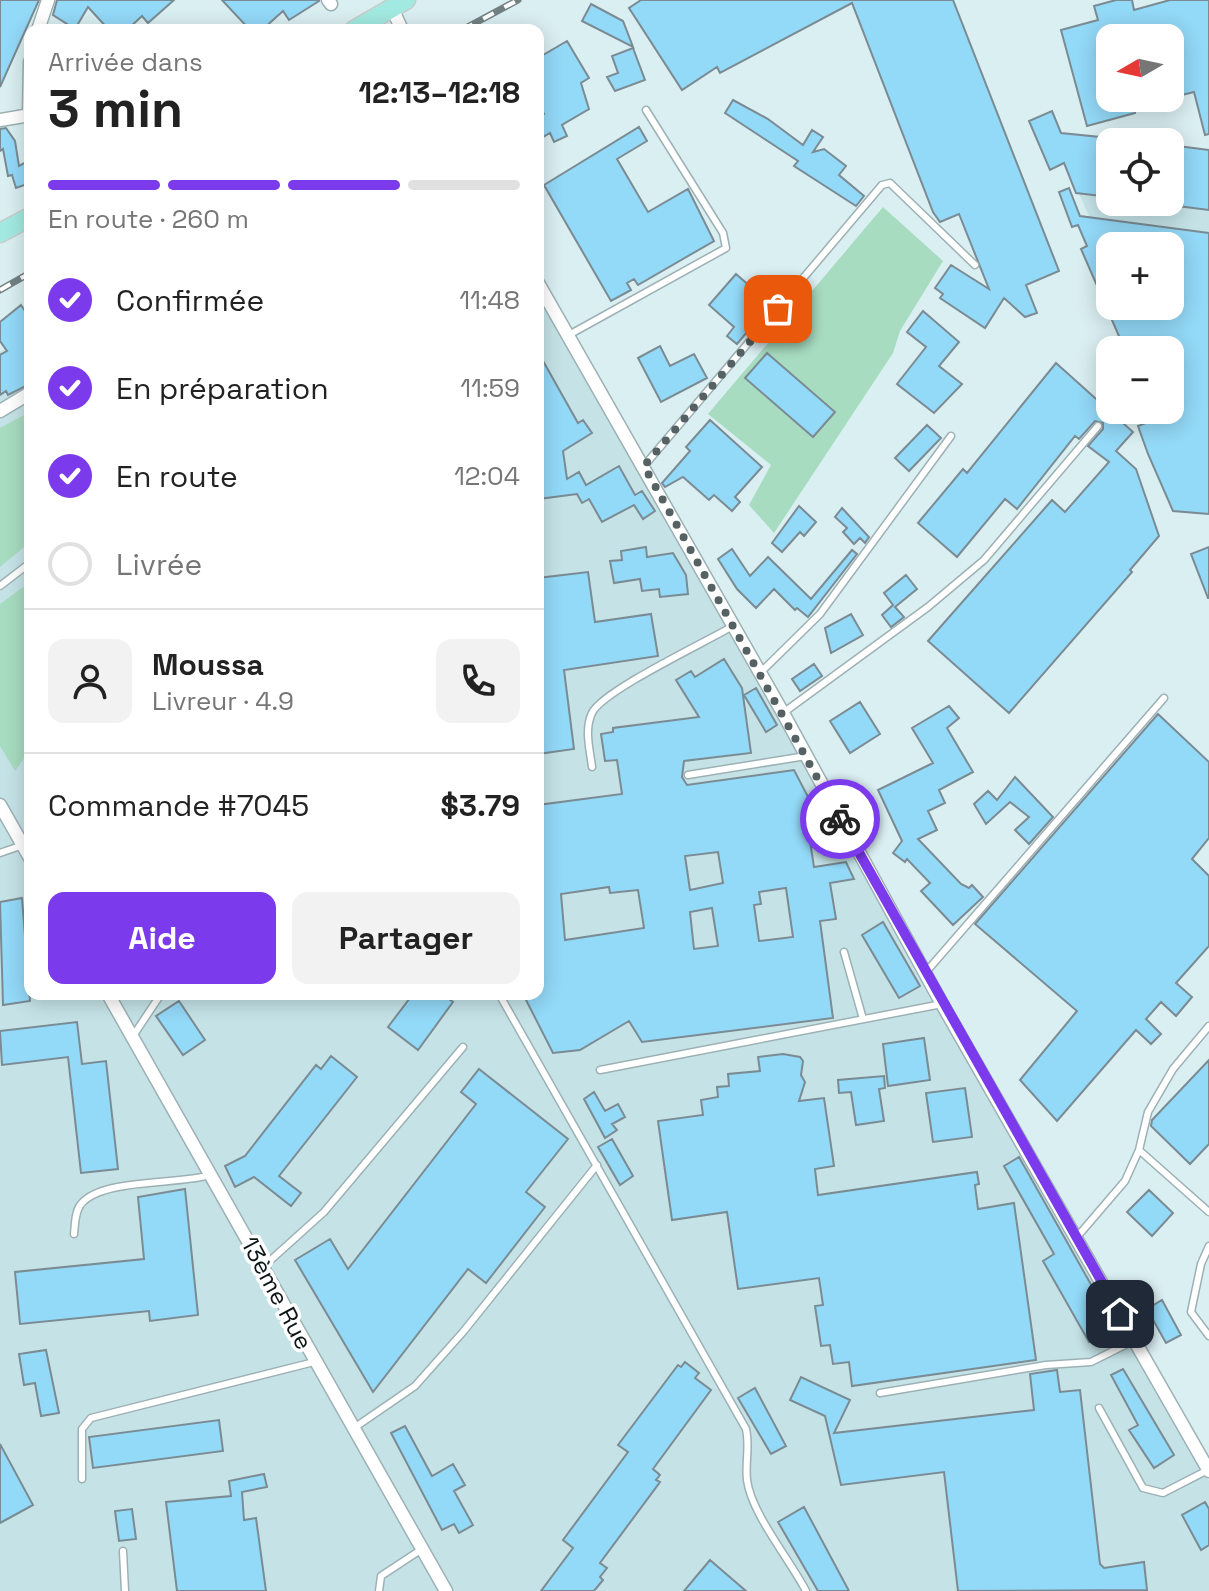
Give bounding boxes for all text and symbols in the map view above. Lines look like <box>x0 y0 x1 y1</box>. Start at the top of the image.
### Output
north arrow <box>1096 24 1184 112</box>
map controls <box>1096 24 1184 424</box>
text: Arrivée dans <box>48 45 203 79</box>
text: 12:13–12:18 <box>358 73 520 112</box>
text: 3 min <box>48 76 183 142</box>
button: locate <box>1096 128 1184 216</box>
text: En route · 260 m <box>48 202 249 236</box>
button: + <box>1096 232 1184 320</box>
pin <box>744 275 812 343</box>
icon: check <box>48 278 92 322</box>
text: Confirmée <box>116 281 264 320</box>
text: 11:48 <box>459 283 520 317</box>
icon: bag <box>756 287 800 331</box>
button: − <box>1096 336 1184 424</box>
icon: check <box>48 366 92 410</box>
text: En préparation <box>116 369 329 408</box>
text: 11:59 <box>460 371 520 405</box>
icon: check <box>48 454 92 498</box>
text: En route <box>116 457 238 496</box>
text: 12:04 <box>454 459 520 493</box>
text: Livrée <box>116 545 202 584</box>
button: person <box>48 639 132 723</box>
button: phone <box>436 639 520 723</box>
text: Moussa <box>152 645 264 684</box>
text: Livreur · 4.9 <box>152 684 294 718</box>
courier <box>800 779 880 859</box>
text: Commande #7045 <box>48 786 309 825</box>
text: $3.79 <box>441 786 520 825</box>
icon: bike <box>818 797 862 841</box>
button: Aide <box>48 892 276 984</box>
button: Partager <box>292 892 520 984</box>
street label: 13ème Rue <box>234 1231 320 1355</box>
pin <box>1086 1280 1154 1348</box>
icon: home <box>1098 1292 1142 1336</box>

